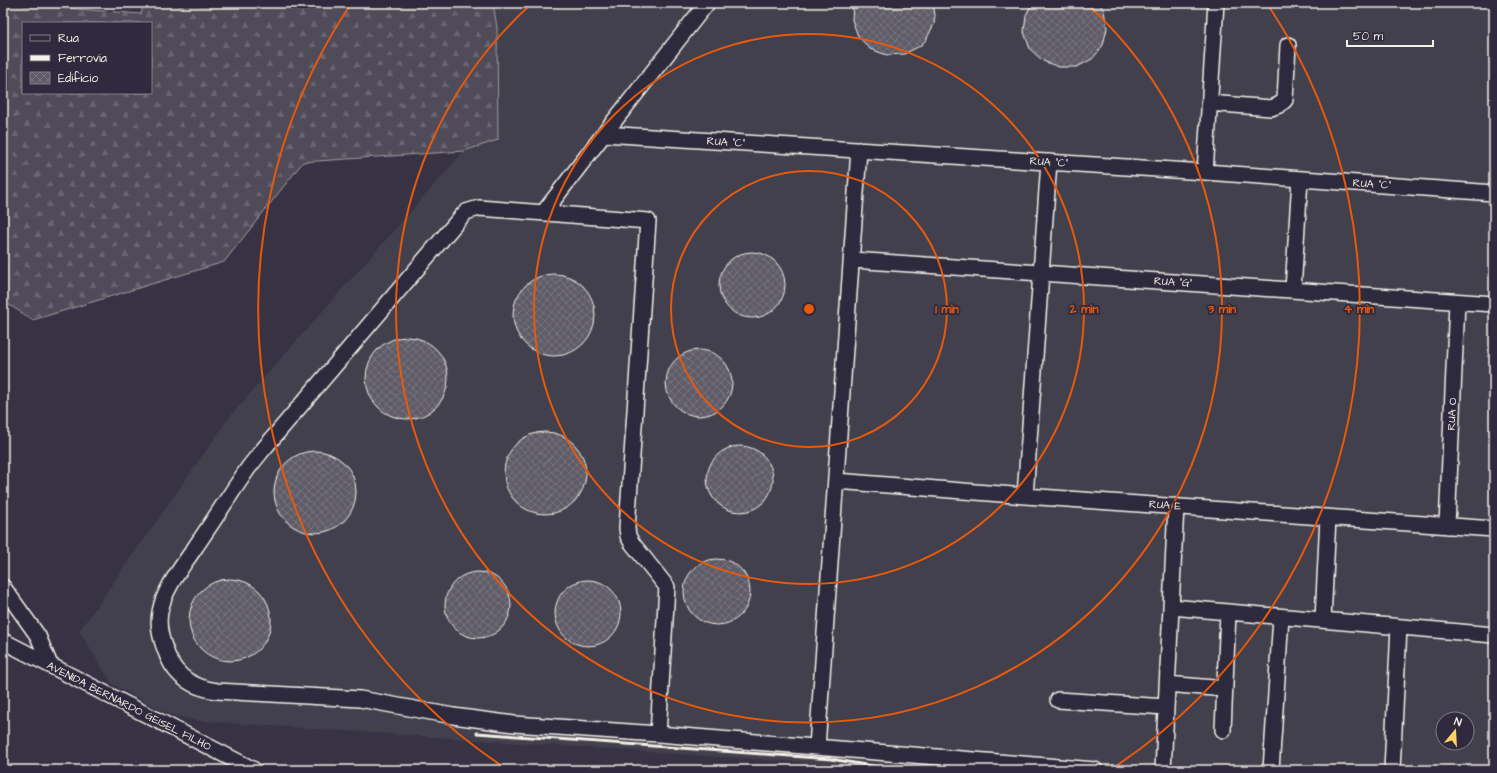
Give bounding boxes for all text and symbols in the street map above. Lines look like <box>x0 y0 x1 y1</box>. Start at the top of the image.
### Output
legend <box>22 22 152 94</box>
scale bar <box>1347 22 1433 48</box>
text: 50 m <box>1353 28 1384 45</box>
text: Rua <box>58 30 79 47</box>
text: Ferrovia <box>58 50 107 67</box>
text: Edifício <box>58 70 98 87</box>
street label: RUA "C" <box>706 133 746 151</box>
street label: RUA "C" <box>1029 153 1069 171</box>
street label: RUA "C" <box>1352 175 1392 193</box>
street label: RUA "G" <box>1153 273 1193 291</box>
text: 1 min <box>935 301 959 318</box>
text: 2 min <box>1069 301 1098 318</box>
text: 3 min <box>1207 301 1236 318</box>
text: 4 min <box>1344 301 1374 318</box>
centre of rings <box>802 302 816 316</box>
street label: RUA O <box>1444 397 1460 431</box>
street label: RUA E <box>1149 496 1182 514</box>
street label: AVENIDA BERNARDO GEISEL FILHO <box>44 658 214 754</box>
north arrow <box>1435 711 1475 751</box>
text: N <box>1452 714 1464 730</box>

